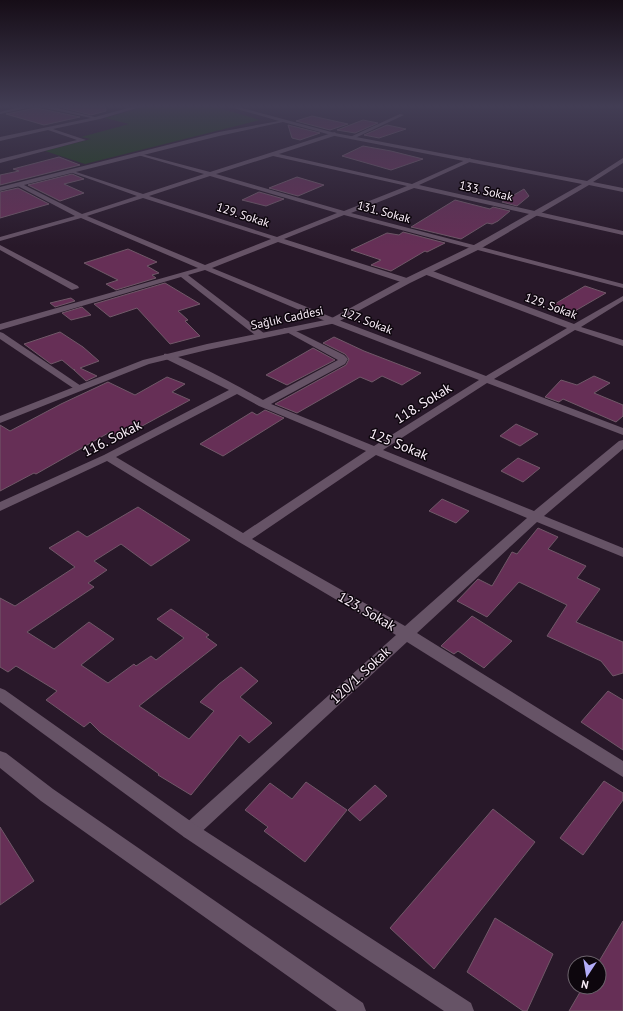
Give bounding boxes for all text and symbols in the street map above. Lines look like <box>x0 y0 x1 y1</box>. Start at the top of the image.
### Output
street label: 133. Sokak <box>458 177 515 204</box>
street label: 131. Sokak <box>356 197 413 226</box>
street label: 129. Sokak <box>215 199 272 230</box>
street label: 129. Sokak <box>523 289 580 322</box>
street label: Sağlık Caddesi <box>249 302 325 333</box>
street label: 127. Sokak <box>340 304 395 337</box>
street label: 118. Sokak <box>391 378 455 428</box>
street label: 116. Sokak <box>79 415 145 461</box>
street label: 125 Sokak <box>367 424 431 464</box>
street label: 123. Sokak <box>335 587 399 635</box>
street label: 120/1. Sokak <box>326 642 394 708</box>
north arrow <box>567 955 607 995</box>
text: N <box>580 977 590 992</box>

